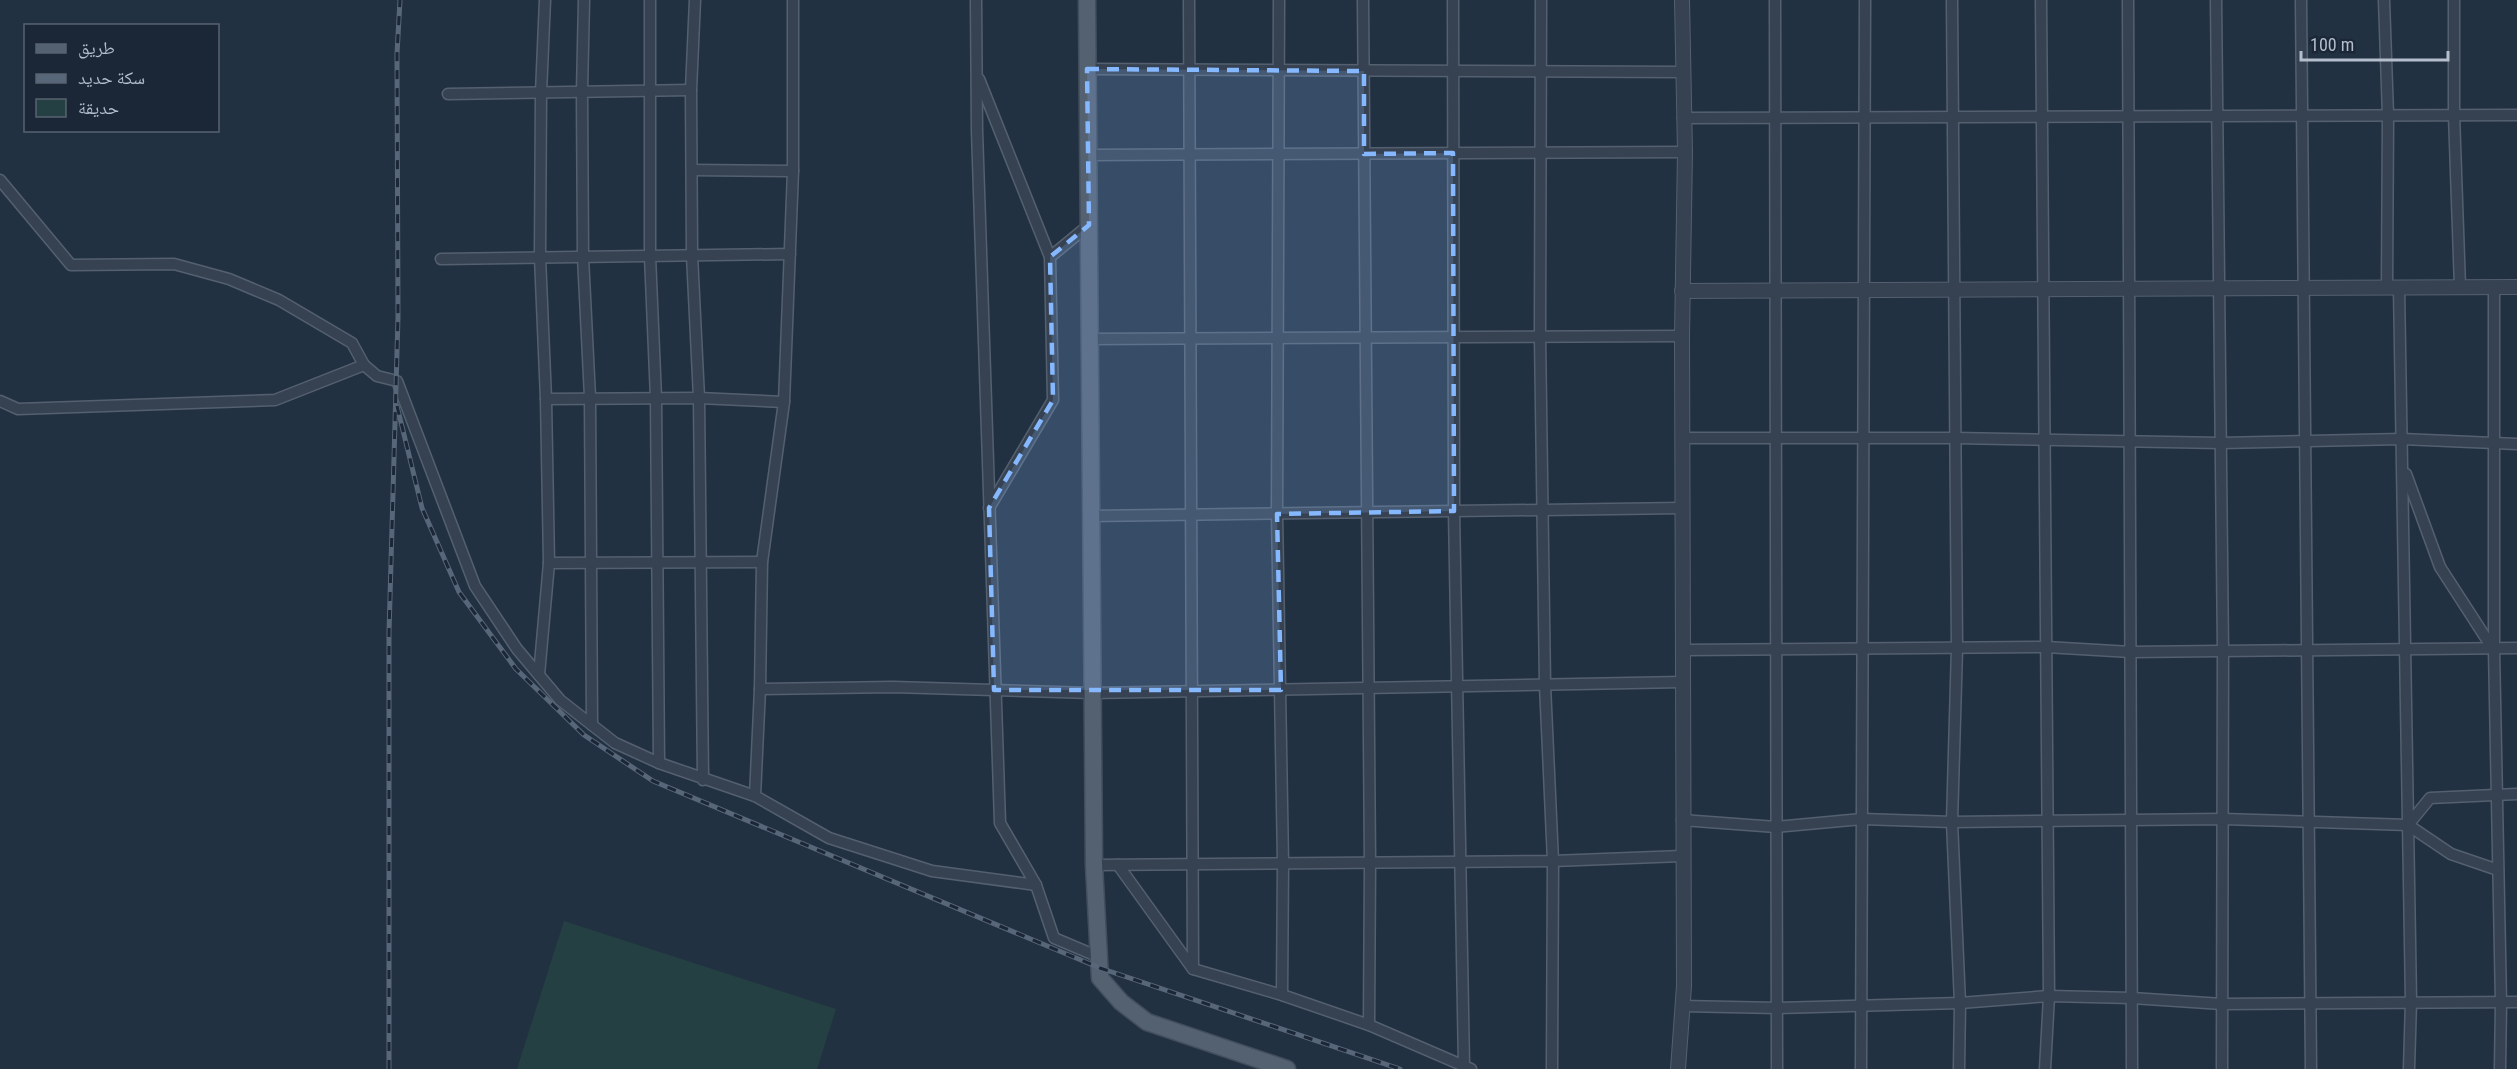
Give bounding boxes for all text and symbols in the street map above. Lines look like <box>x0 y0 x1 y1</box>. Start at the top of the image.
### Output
legend <box>24 24 219 132</box>
scale bar <box>2301 24 2448 62</box>
text: 100 m <box>2310 34 2354 55</box>
text: طريق <box>78 37 115 59</box>
text: سكة حديد <box>78 67 145 88</box>
text: حديقة <box>78 97 119 118</box>

